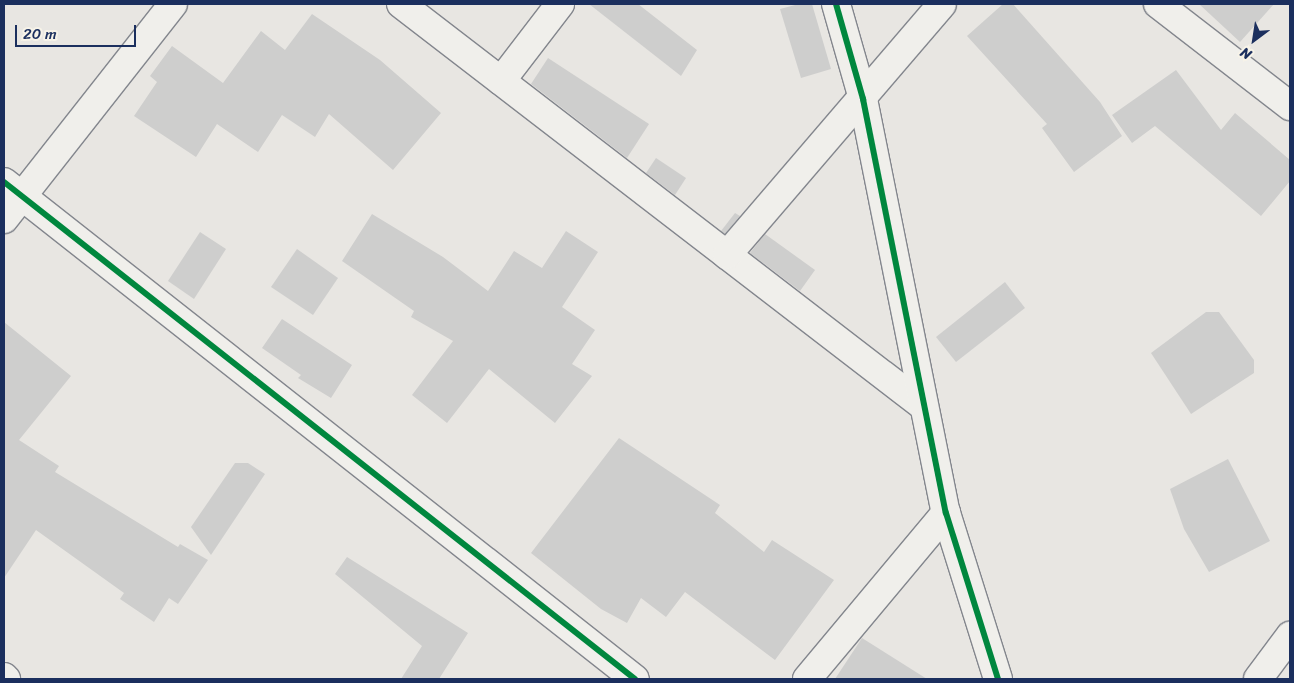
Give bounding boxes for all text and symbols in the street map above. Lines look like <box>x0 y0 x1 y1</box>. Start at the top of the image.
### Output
scale bar <box>18 15 139 47</box>
north arrow <box>1229 15 1279 65</box>
text: 20 m <box>23 21 57 47</box>
text: N <box>1235 40 1257 67</box>

